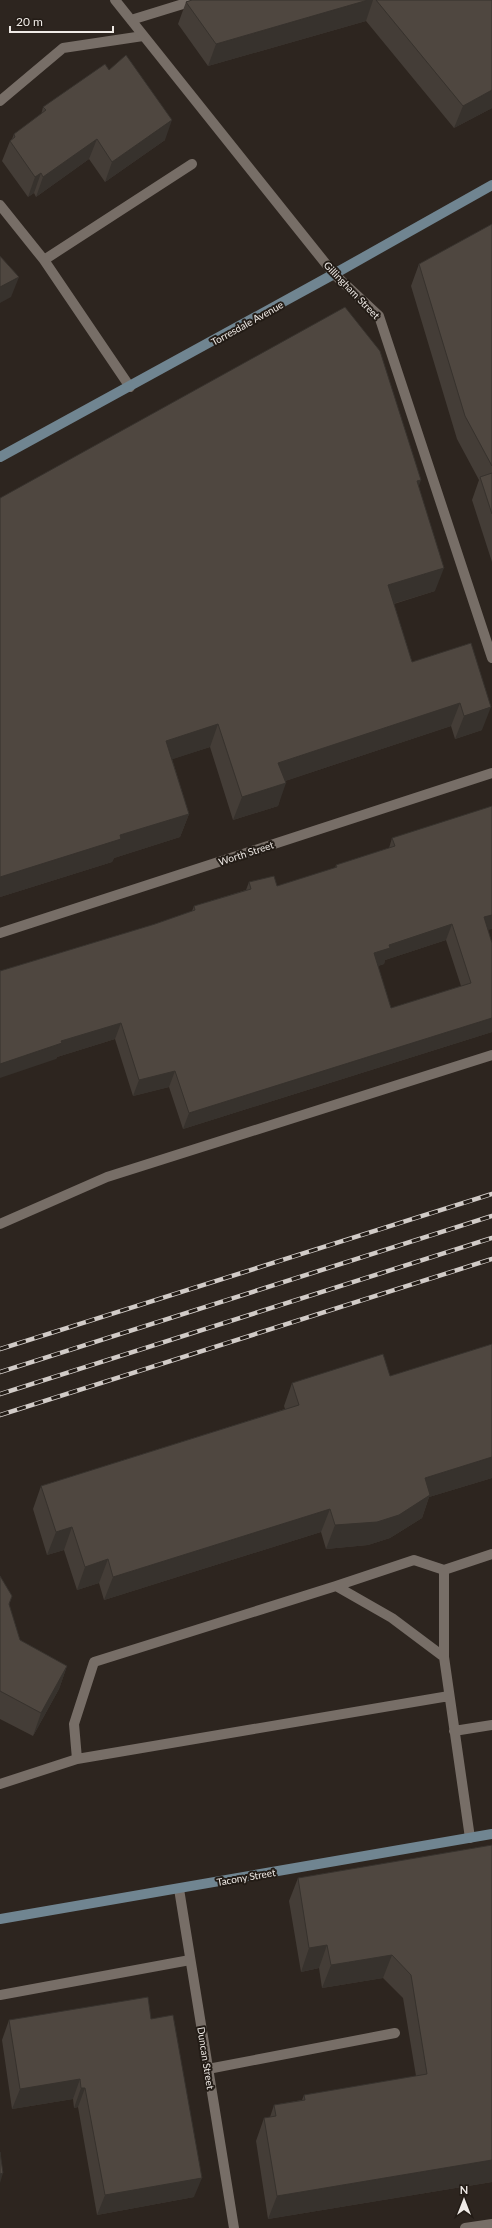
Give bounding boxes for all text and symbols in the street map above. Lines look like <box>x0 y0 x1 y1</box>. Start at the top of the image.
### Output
scale bar <box>10 8 113 34</box>
text: 20 m <box>16 14 43 29</box>
street label: Gillingham Street <box>322 259 383 322</box>
street label: Torresdale Avenue <box>209 298 285 348</box>
street label: Worth Street <box>217 838 275 868</box>
street label: Tacony Street <box>216 1866 277 1888</box>
street label: Duncan Street <box>195 2026 217 2090</box>
north arrow <box>444 2180 484 2220</box>
text: N <box>460 2183 468 2196</box>

